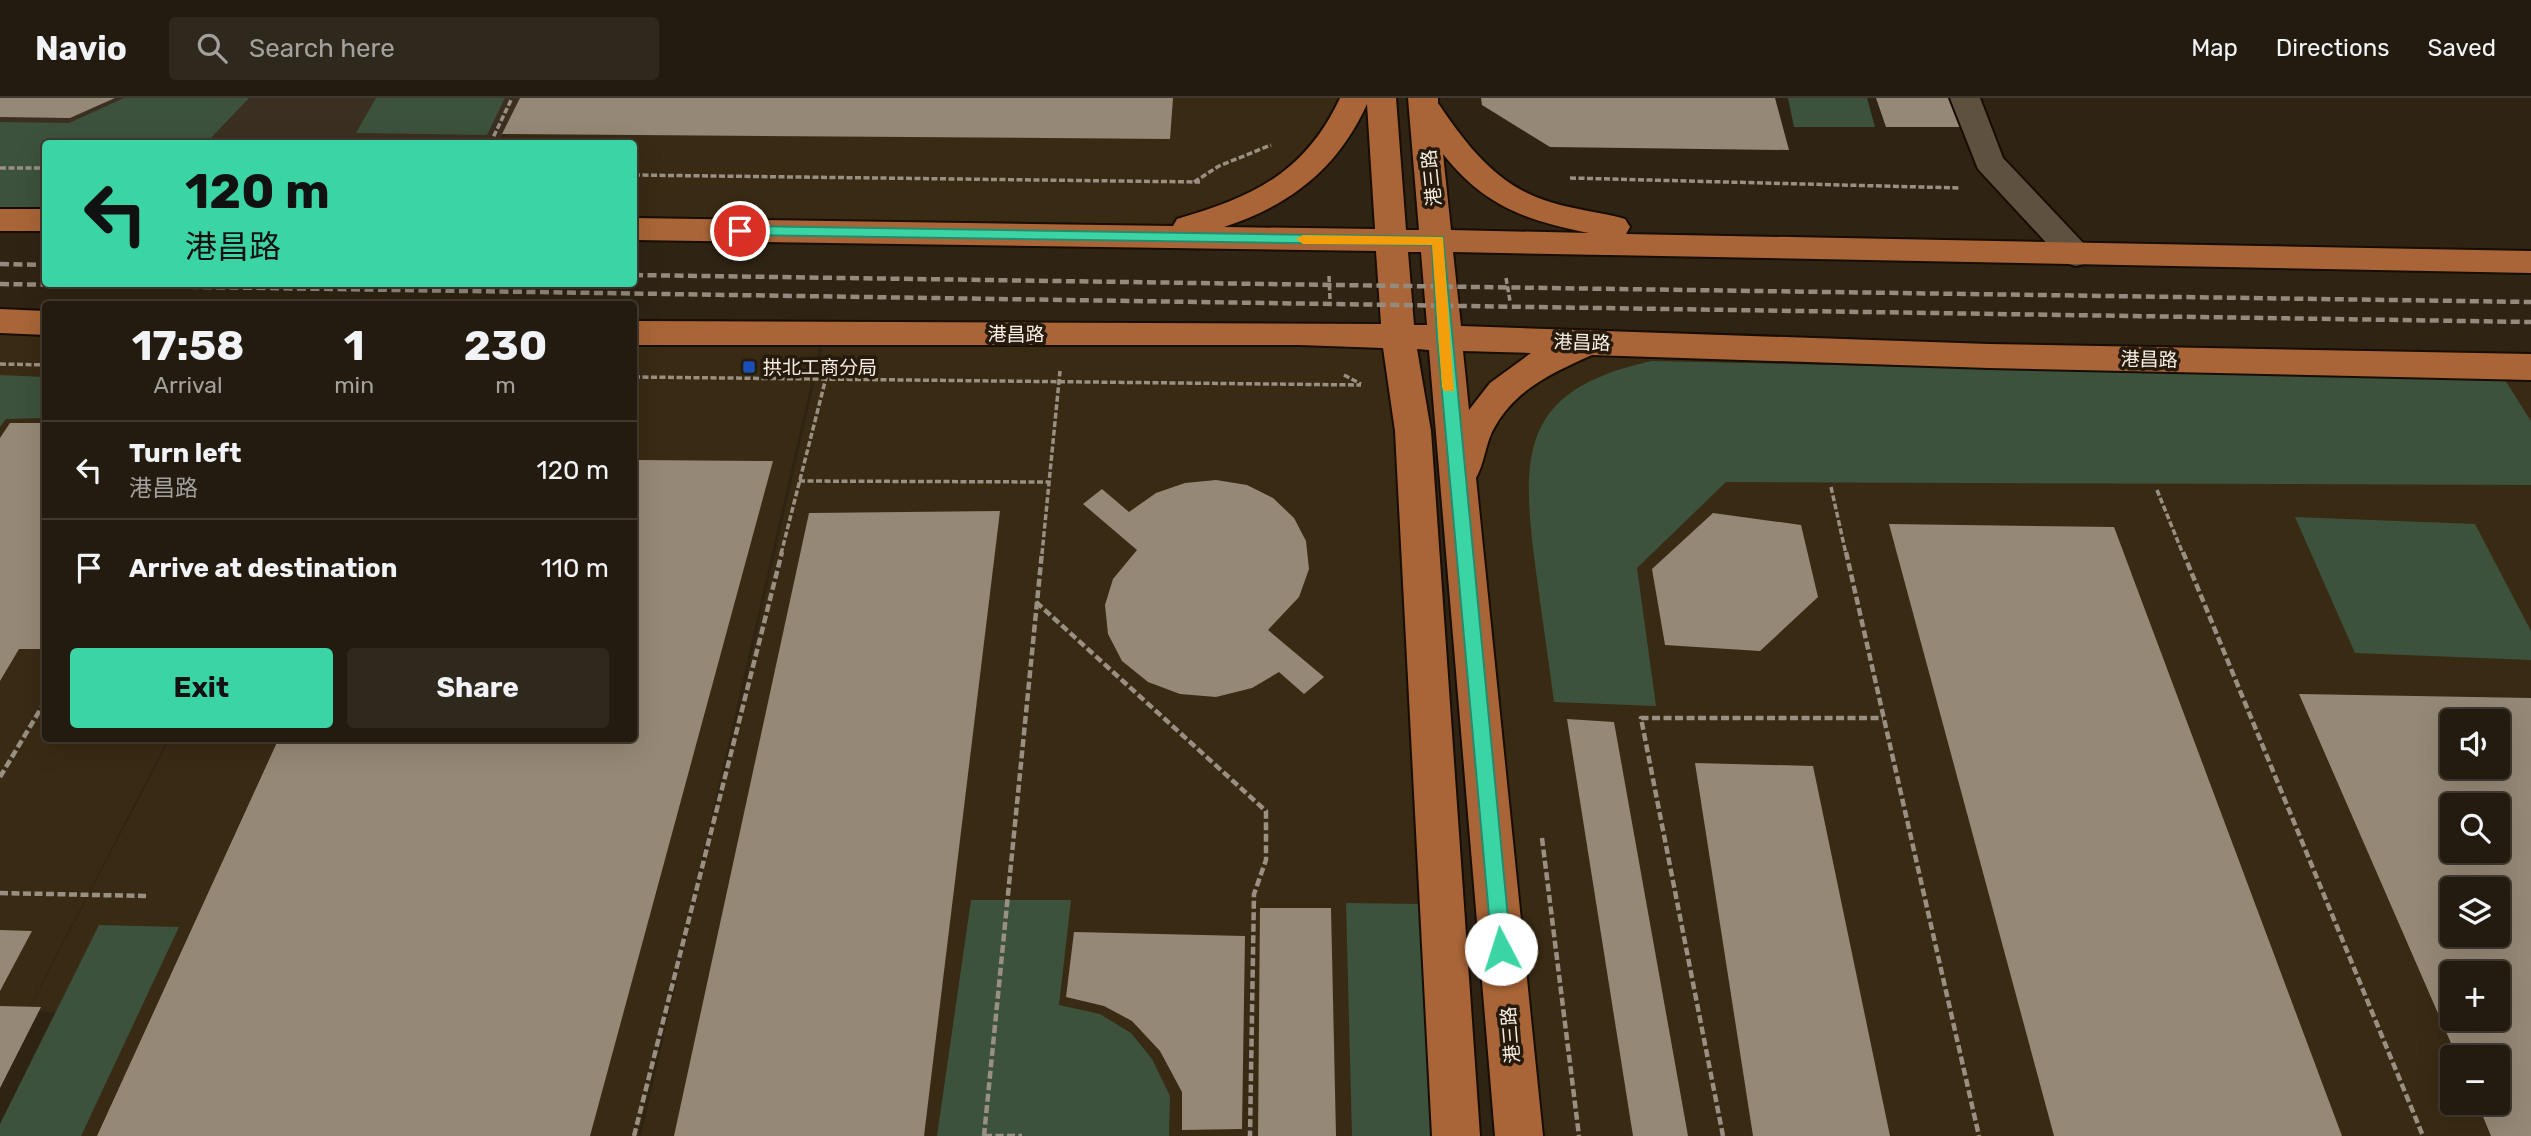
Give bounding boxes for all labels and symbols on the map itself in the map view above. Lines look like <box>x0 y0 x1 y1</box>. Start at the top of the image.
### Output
street label: 港三路 <box>1417 148 1446 208</box>
pin <box>710 201 770 261</box>
street label: 港昌路 <box>987 323 1045 346</box>
street label: 港昌路 <box>1553 330 1611 355</box>
street label: 港昌路 <box>2120 348 2178 371</box>
place label: 拱北工商分局 <box>763 356 877 379</box>
marker: 拱北工商分局 <box>741 359 757 375</box>
position arrow <box>1464 912 1538 986</box>
street label: 港三路 <box>1497 1006 1524 1064</box>

